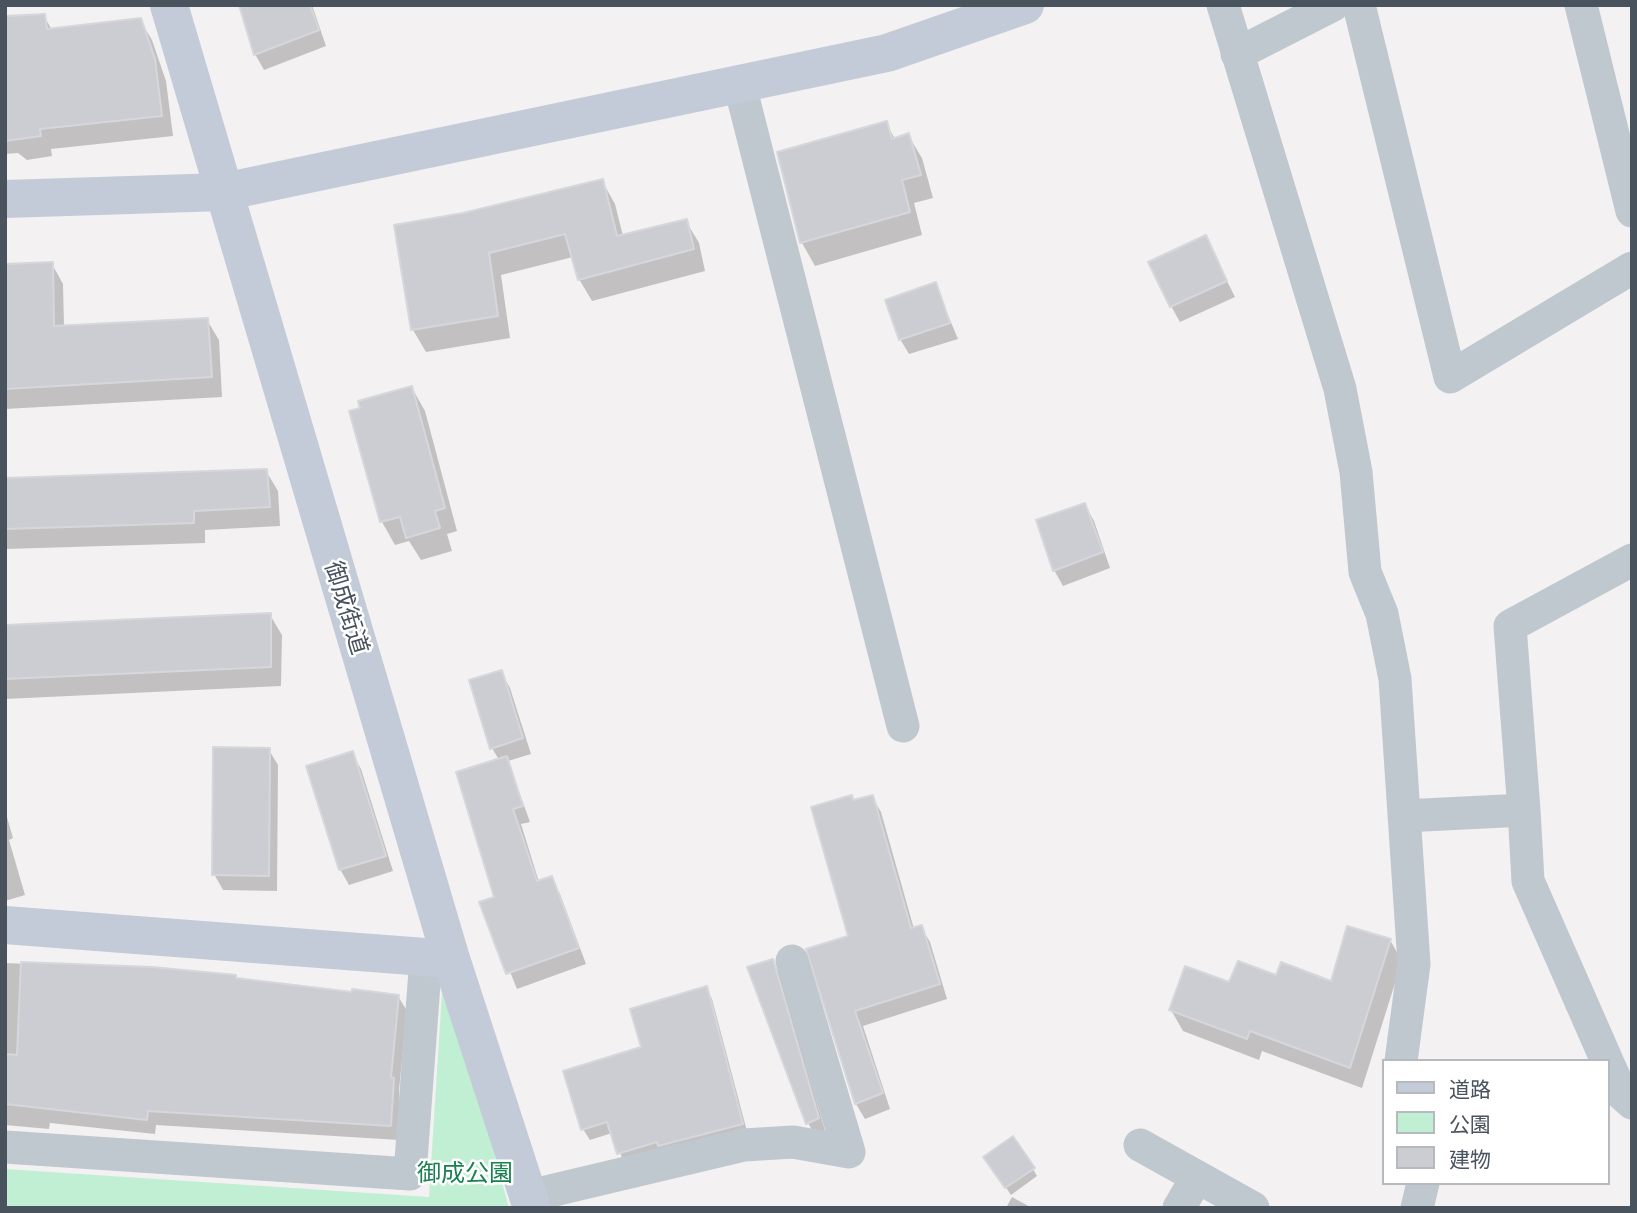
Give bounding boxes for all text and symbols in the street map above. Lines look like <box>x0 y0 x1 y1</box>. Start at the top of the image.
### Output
street label: 御成街道 <box>318 558 374 658</box>
legend <box>1382 1059 1609 1185</box>
text: 道路 <box>1449 1076 1491 1102</box>
text: 公園 <box>1449 1111 1491 1137</box>
text: 建物 <box>1449 1146 1491 1172</box>
park label: 御成公園 <box>417 1160 513 1188</box>

